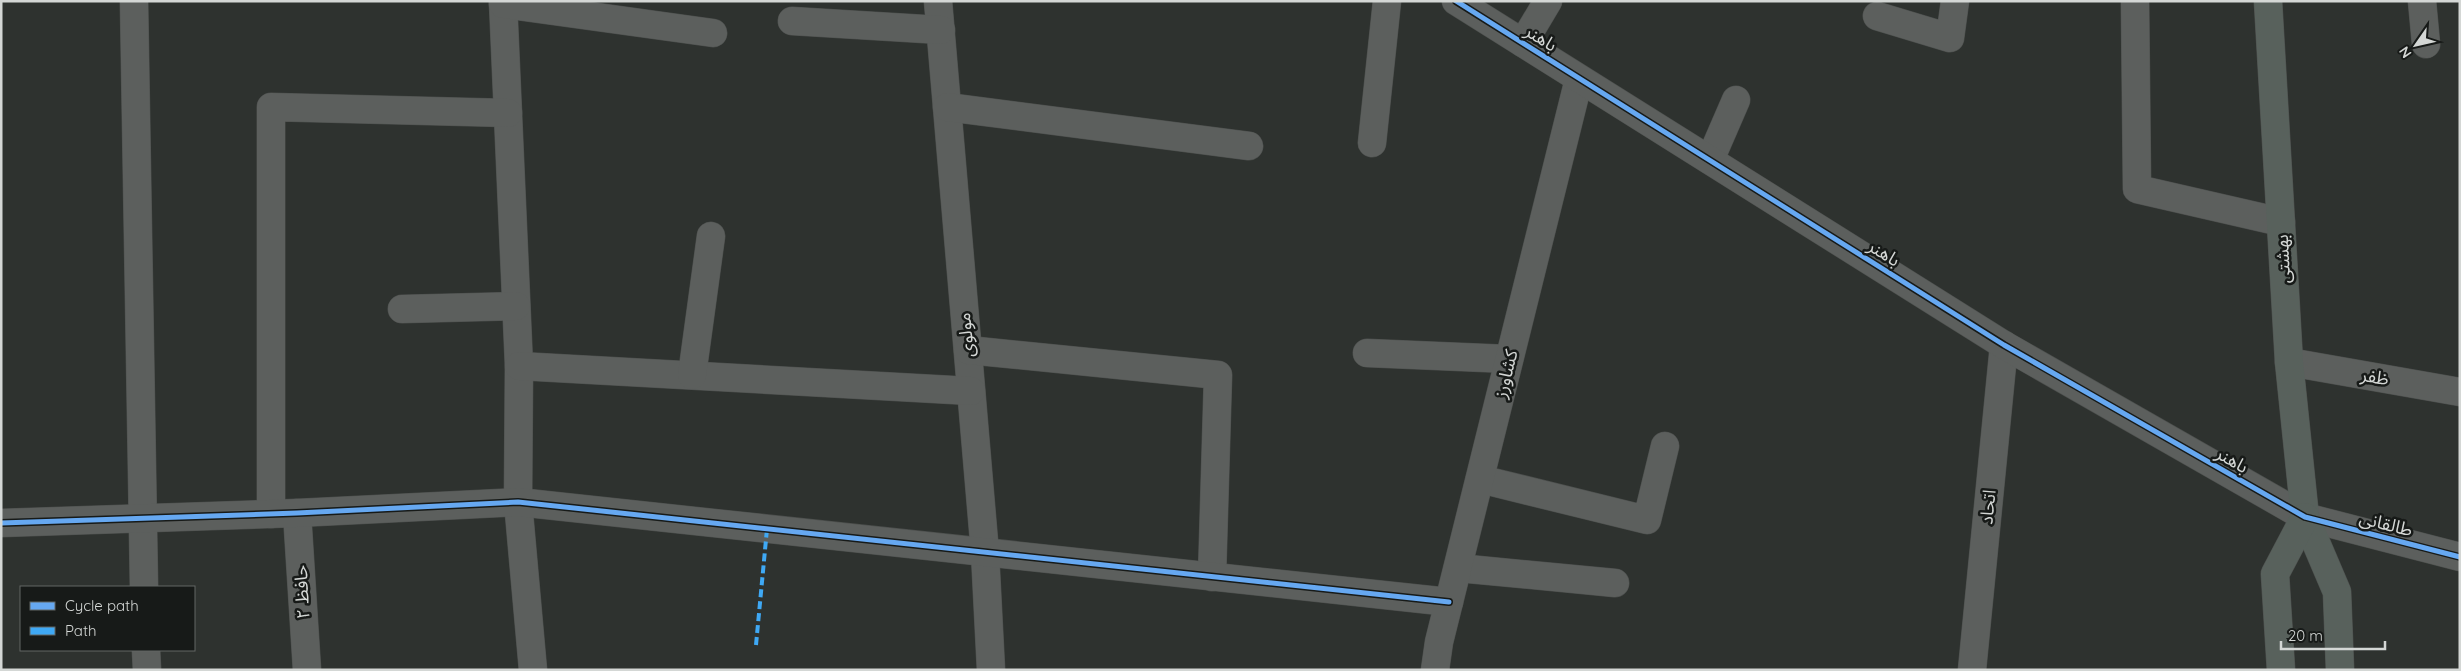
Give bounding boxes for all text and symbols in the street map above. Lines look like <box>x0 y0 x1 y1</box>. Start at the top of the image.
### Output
street label: باهنر <box>1520 18 1562 56</box>
north arrow <box>2391 20 2441 70</box>
text: N <box>2395 43 2416 62</box>
street label: باهنر <box>1863 233 1905 271</box>
street label: بهشتی <box>2270 234 2295 284</box>
street label: مولوی <box>952 312 979 358</box>
street label: کشاورز <box>1488 347 1523 402</box>
street label: ظفر <box>2358 363 2391 390</box>
street label: باهنر <box>2211 441 2253 478</box>
street label: اتحاد <box>1974 488 2001 526</box>
street label: طالقانی <box>2357 506 2415 541</box>
street label: حافظ ۲ <box>289 564 314 620</box>
legend <box>20 586 195 651</box>
text: Cycle path <box>65 596 139 615</box>
scale bar <box>2281 618 2385 650</box>
text: Path <box>65 621 97 640</box>
text: 20 m <box>2288 626 2323 645</box>

